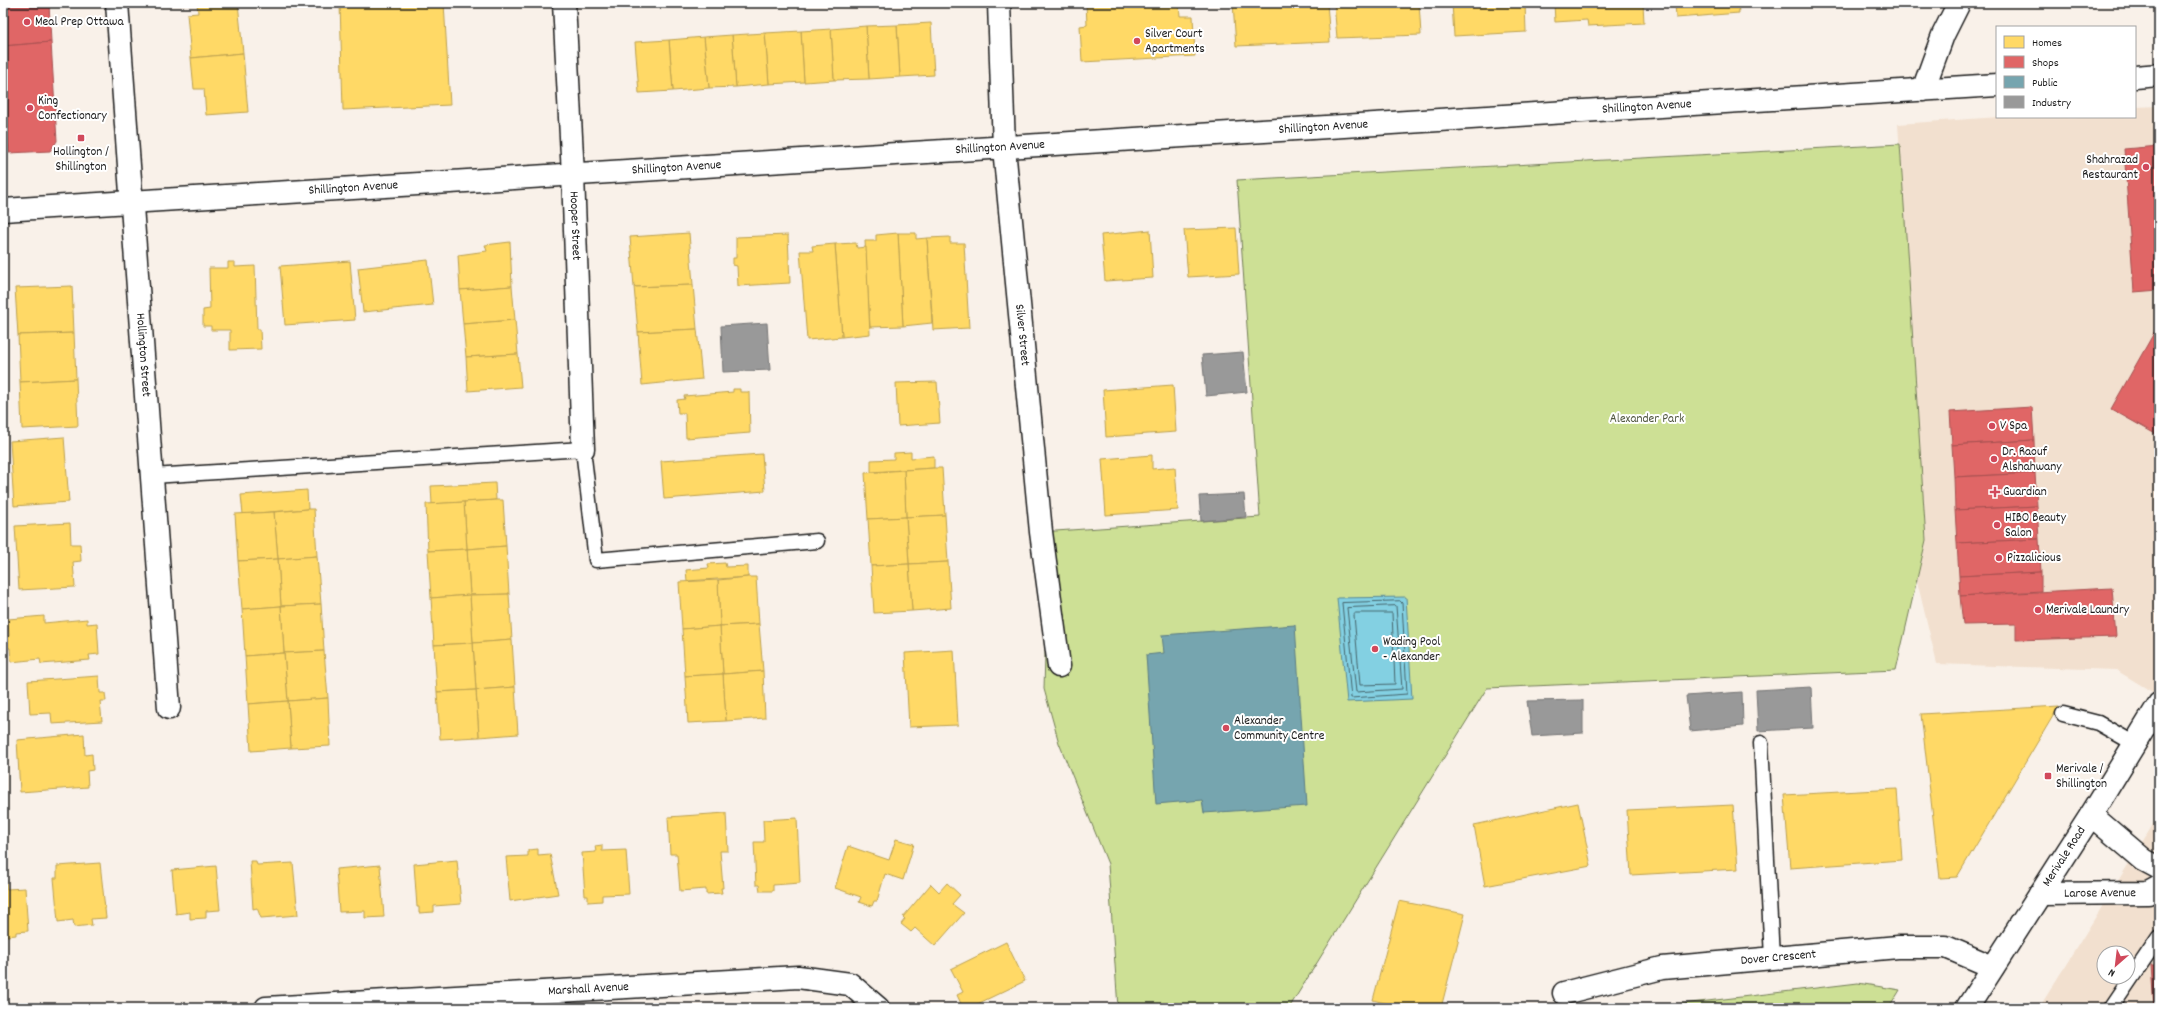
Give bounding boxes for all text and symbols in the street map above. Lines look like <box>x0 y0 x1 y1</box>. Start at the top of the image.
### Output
place label: Meal Prep Ottawa <box>35 13 124 32</box>
marker: Meal Prep Ottawa <box>22 17 32 27</box>
place label: Silver Court Apartments <box>1145 25 1205 59</box>
legend <box>1996 26 2136 118</box>
text: Homes <box>2032 35 2062 52</box>
marker: Silver Court Apartments <box>1132 36 1142 46</box>
text: Shops <box>2032 55 2059 72</box>
text: Public <box>2032 75 2058 92</box>
place label: King Confectionary <box>38 92 108 126</box>
street label: Shillington Avenue <box>1601 95 1692 119</box>
text: Industry <box>2032 95 2072 112</box>
marker: King Confectionary <box>25 103 35 113</box>
street label: Shillington Avenue <box>1278 115 1369 140</box>
marker: Hollington / Shillington <box>76 133 86 143</box>
street label: Shillington Avenue <box>955 135 1046 160</box>
place label: Hollington / Shillington <box>53 143 109 177</box>
place label: Shahrazad Restaurant <box>2082 151 2138 185</box>
street label: Shillington Avenue <box>631 155 722 180</box>
marker: Shahrazad Restaurant <box>2141 162 2151 172</box>
street label: Shillington Avenue <box>308 176 399 200</box>
street label: Hooper Street <box>564 191 586 261</box>
street label: Silver Street <box>1010 303 1034 367</box>
street label: Hollington Street <box>130 312 156 398</box>
park label: Alexander Park <box>1610 410 1684 429</box>
place label: V Spa <box>2000 417 2028 436</box>
marker: V Spa <box>1987 421 1997 431</box>
place label: Dr. Raouf Alshahwany <box>2002 443 2062 477</box>
marker: Dr. Raouf Alshahwany <box>1989 454 1999 464</box>
place label: Guardian <box>2003 483 2047 502</box>
marker: Guardian <box>1990 487 2000 497</box>
place label: HIBO Beauty Salon <box>2005 509 2067 543</box>
marker: HIBO Beauty Salon <box>1992 520 2002 530</box>
place label: Pizzalicious <box>2007 549 2061 568</box>
marker: Pizzalicious <box>1994 553 2004 563</box>
place label: Merivale Laundry <box>2046 601 2130 620</box>
marker: Merivale Laundry <box>2033 605 2043 615</box>
place label: Wading Pool - Alexander <box>1383 633 1440 667</box>
marker: Wading Pool - Alexander <box>1370 644 1380 654</box>
place label: Alexander Community Centre <box>1234 712 1325 746</box>
marker: Alexander Community Centre <box>1221 723 1231 733</box>
place label: Merivale / Shillington <box>2056 760 2107 794</box>
marker: Merivale / Shillington <box>2043 771 2053 781</box>
street label: Merivale Road <box>2038 823 2091 890</box>
street label: Larose Avenue <box>2064 884 2136 903</box>
street label: Dover Crescent <box>1740 945 1817 970</box>
north arrow <box>2096 945 2136 985</box>
text: N <box>2106 963 2118 980</box>
street label: Marshall Avenue <box>547 977 630 1001</box>

